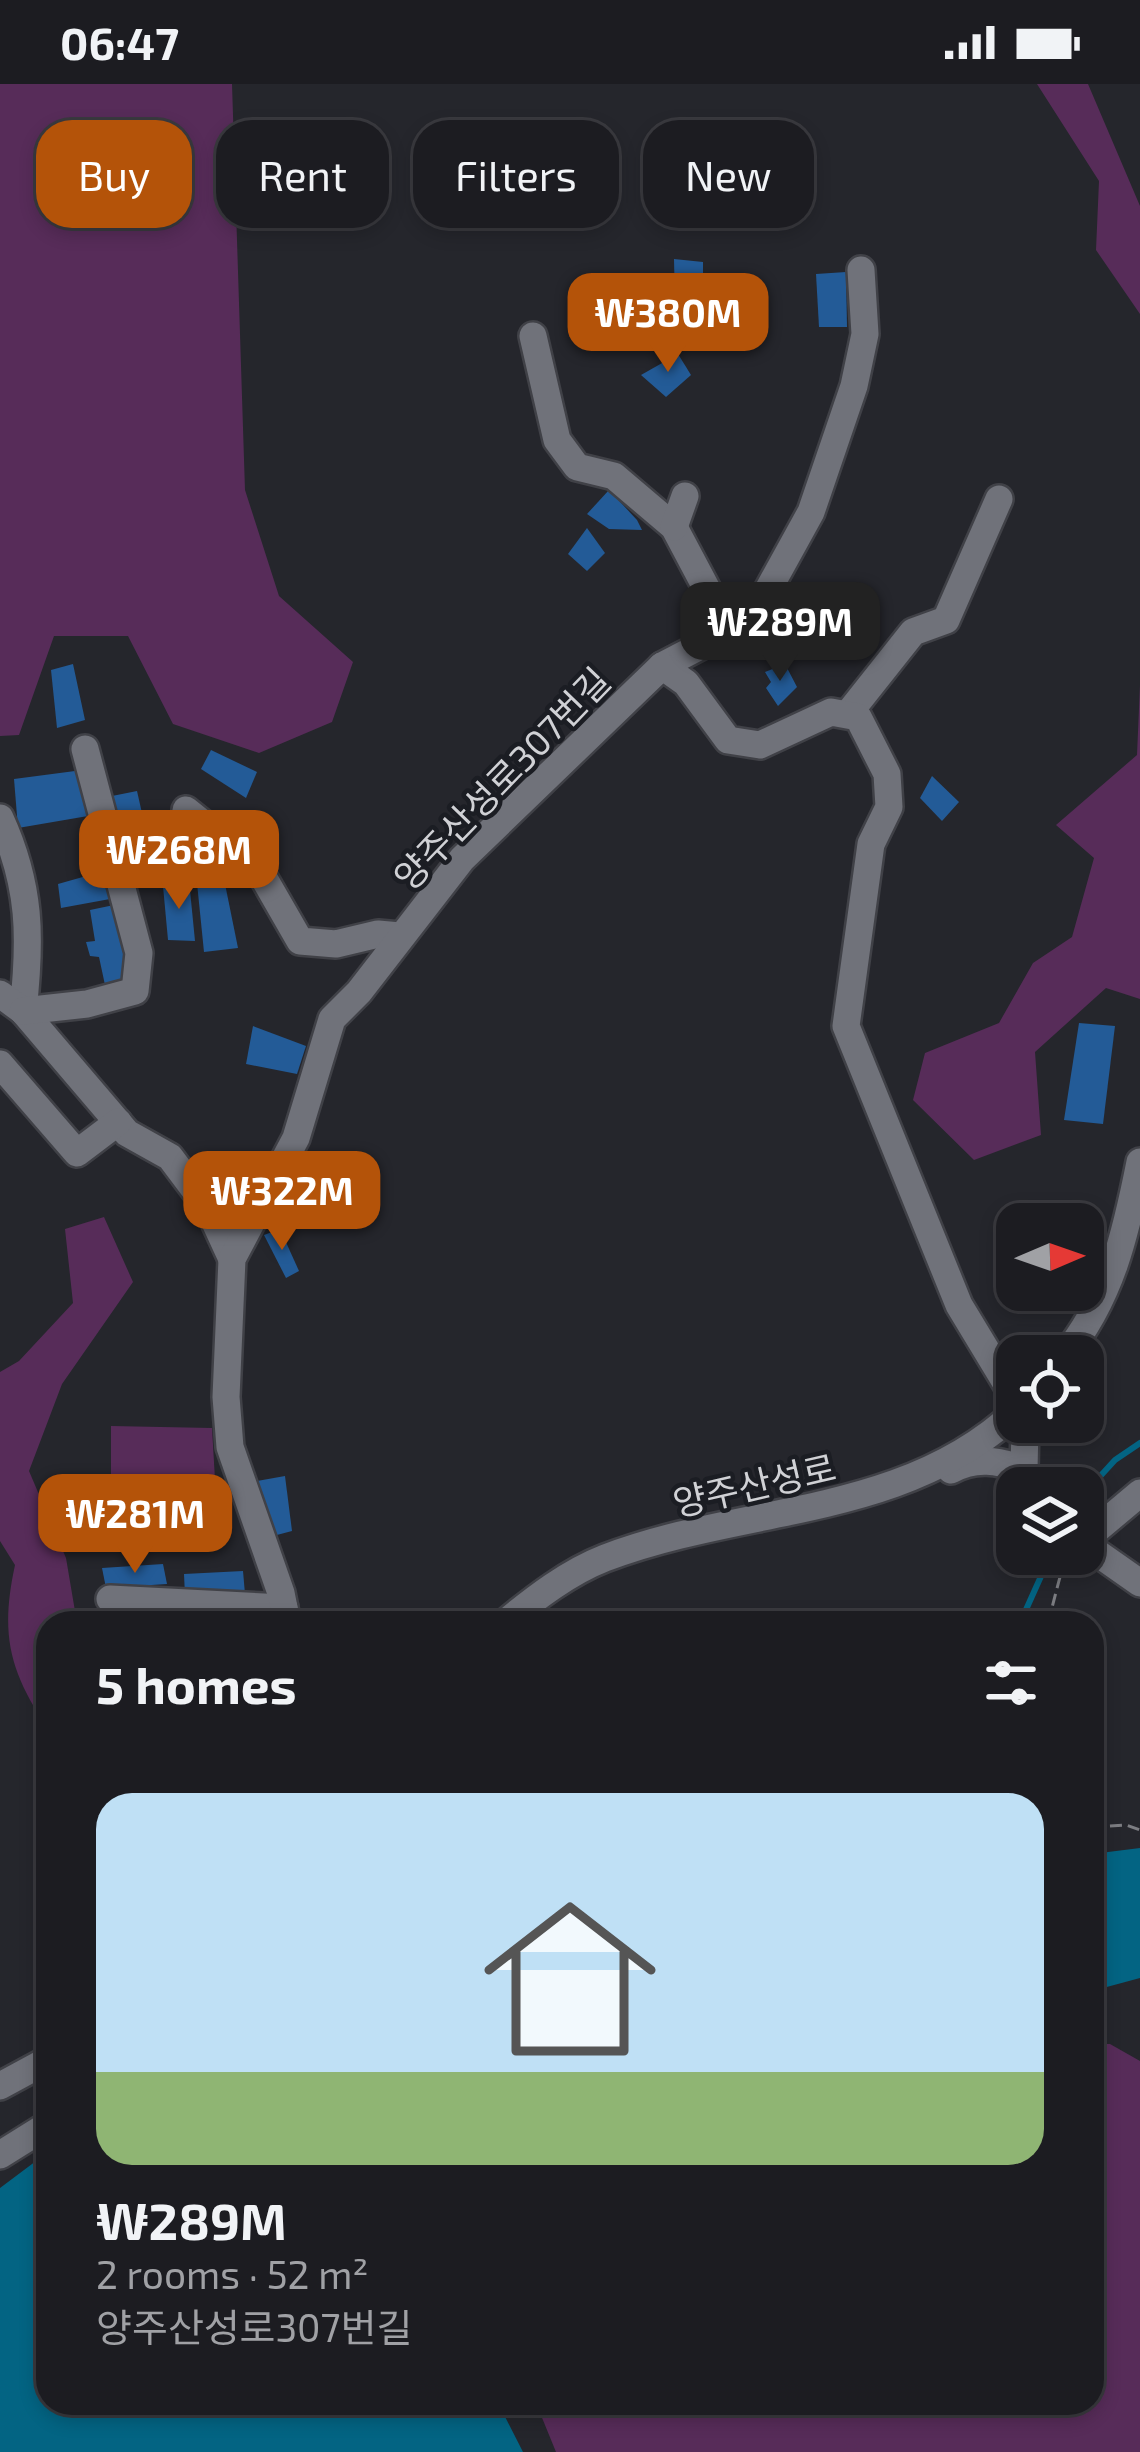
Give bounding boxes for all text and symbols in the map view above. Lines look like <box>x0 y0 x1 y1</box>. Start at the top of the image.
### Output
text: 06:47 <box>60 15 179 69</box>
chip: Buy <box>36 120 192 228</box>
chip: Rent <box>216 120 389 228</box>
chip: Filters <box>413 120 619 228</box>
chip: New <box>643 120 814 228</box>
pin: ₩380M <box>584 273 752 375</box>
text: ₩380M <box>595 288 741 335</box>
pin: ₩289M <box>696 582 864 684</box>
text: ₩289M <box>707 597 853 644</box>
street label: 양주산성로307번길 <box>384 658 618 898</box>
pin: ₩268M <box>95 810 263 912</box>
text: ₩268M <box>106 825 252 872</box>
pin: ₩322M <box>198 1151 366 1253</box>
text: ₩322M <box>210 1166 354 1213</box>
north arrow <box>996 1203 1104 1311</box>
map controls <box>996 1203 1104 1575</box>
button: locate <box>996 1335 1104 1443</box>
street label: 양주산성로 <box>668 1444 840 1524</box>
button: layers <box>996 1467 1104 1575</box>
pin: ₩281M <box>51 1474 219 1576</box>
text: ₩281M <box>65 1489 205 1536</box>
icon: filters <box>978 1650 1044 1716</box>
text: 5 homes <box>96 1653 297 1714</box>
icon: home <box>462 1871 678 2087</box>
text: ₩289M <box>96 2189 287 2250</box>
text: 2 rooms · 52 m² <box>96 2250 368 2297</box>
text: 양주산성로307번길 <box>96 2303 412 2350</box>

